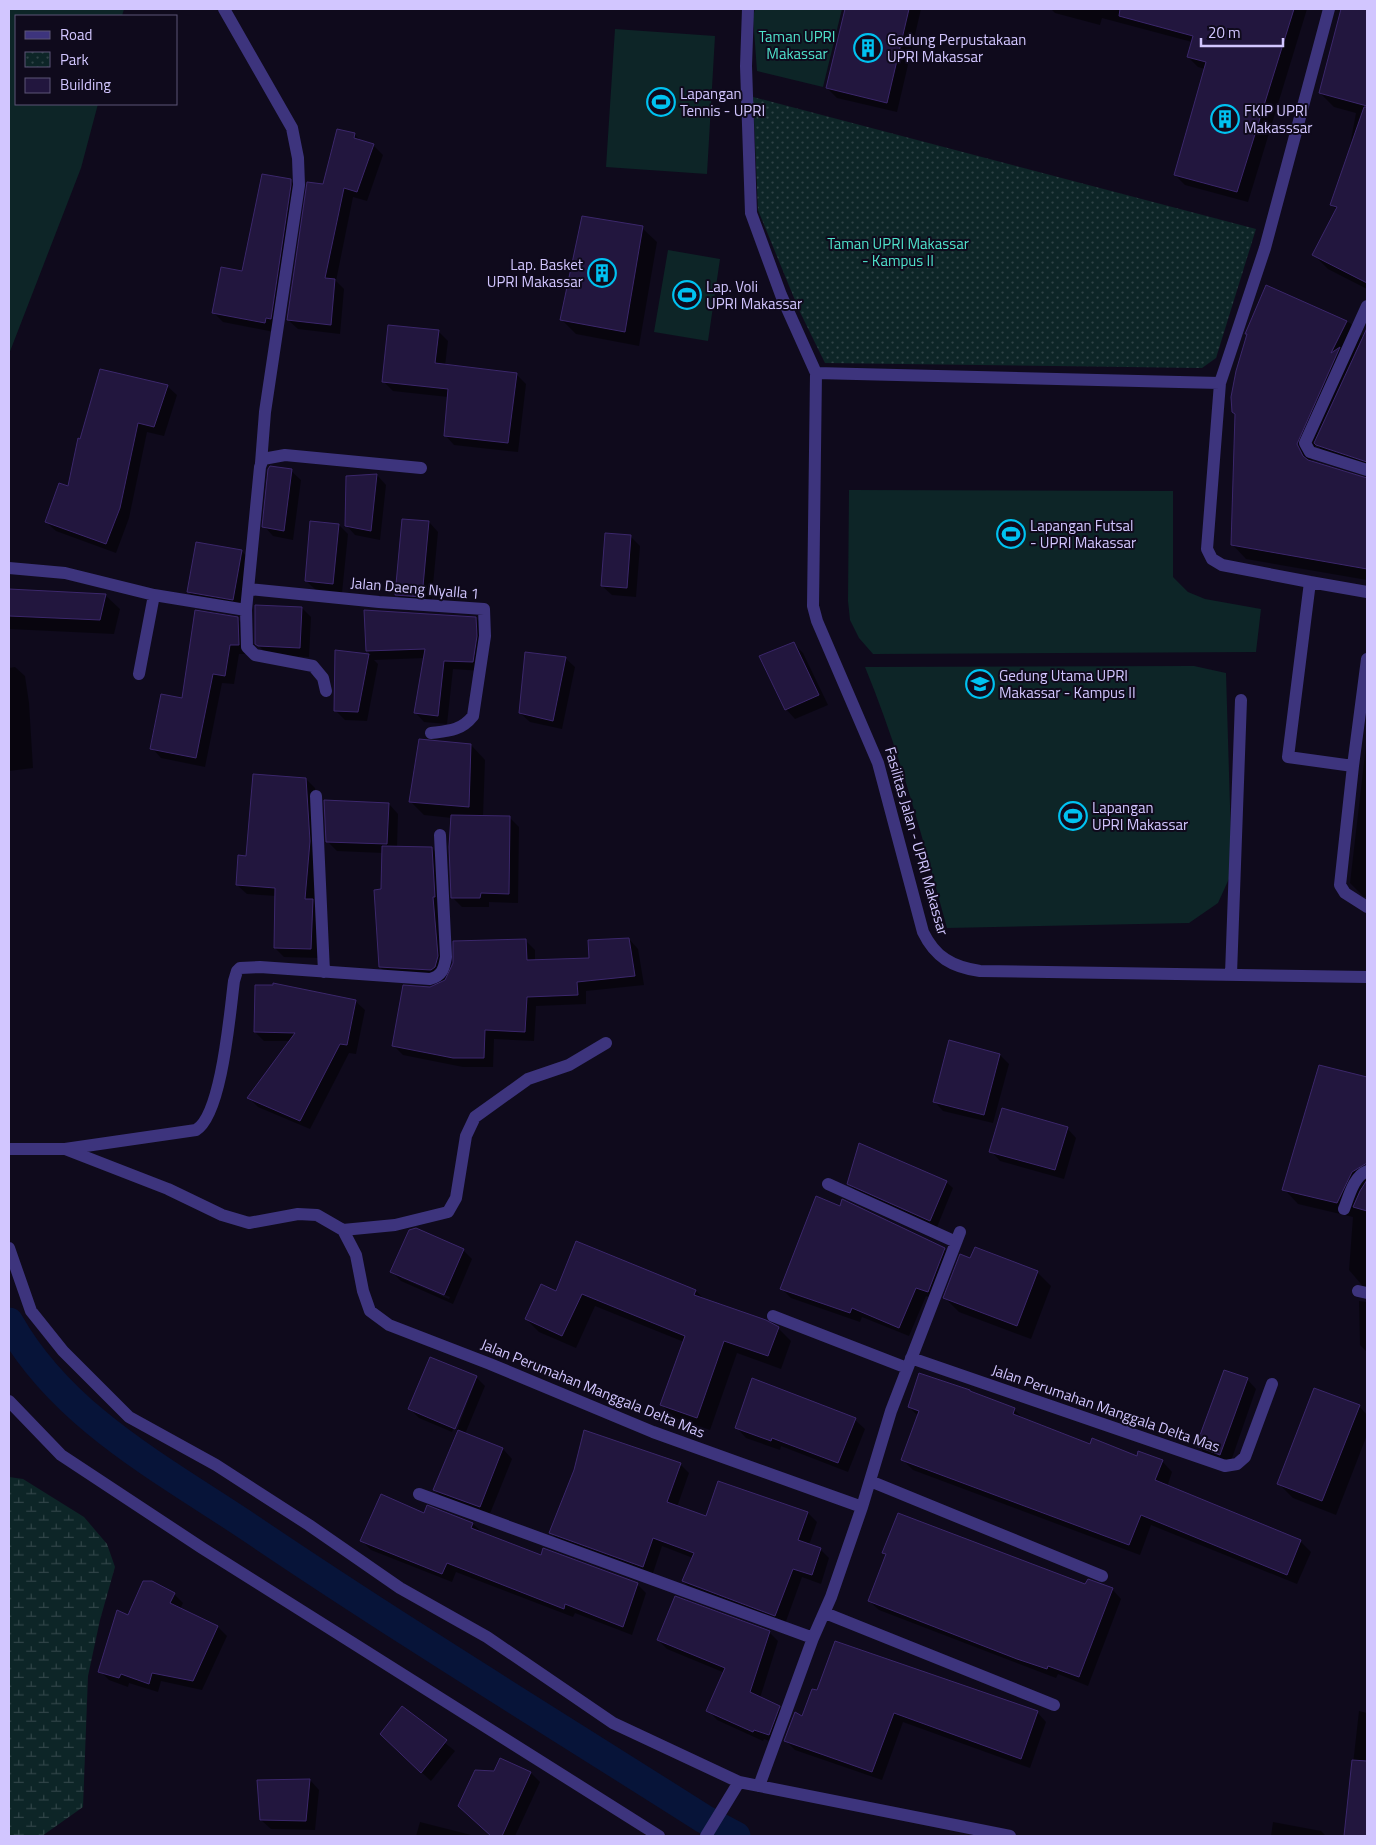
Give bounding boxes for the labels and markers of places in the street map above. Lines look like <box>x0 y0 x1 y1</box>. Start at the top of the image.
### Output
place label: Gedung Perpustakaan UPRI Makassar <box>887 28 1026 68</box>
building icon: Gedung Perpustakaan UPRI Makassar <box>853 33 883 63</box>
place label: Lapangan Tennis - UPRI <box>680 82 765 122</box>
sports icon: Lapangan Tennis - UPRI <box>646 87 676 117</box>
place label: FKIP UPRI Makasssar <box>1244 99 1312 139</box>
building icon: FKIP UPRI Makasssar <box>1210 104 1240 134</box>
place label: Lap. Basket UPRI Makassar <box>487 253 584 293</box>
building icon: Lap. Basket UPRI Makassar <box>587 258 617 288</box>
place label: Lap. Voli UPRI Makassar <box>706 275 802 315</box>
sports icon: Lap. Voli UPRI Makassar <box>672 280 702 310</box>
place label: Lapangan Futsal - UPRI Makassar <box>1030 514 1136 554</box>
sports icon: Lapangan Futsal - UPRI Makassar <box>996 519 1026 549</box>
place label: Gedung Utama UPRI Makassar - Kampus II <box>999 664 1136 704</box>
school or university icon: Gedung Utama UPRI Makassar - Kampus II <box>965 669 995 699</box>
place label: Lapangan UPRI Makassar <box>1092 796 1188 836</box>
sports icon: Lapangan UPRI Makassar <box>1058 801 1088 831</box>

